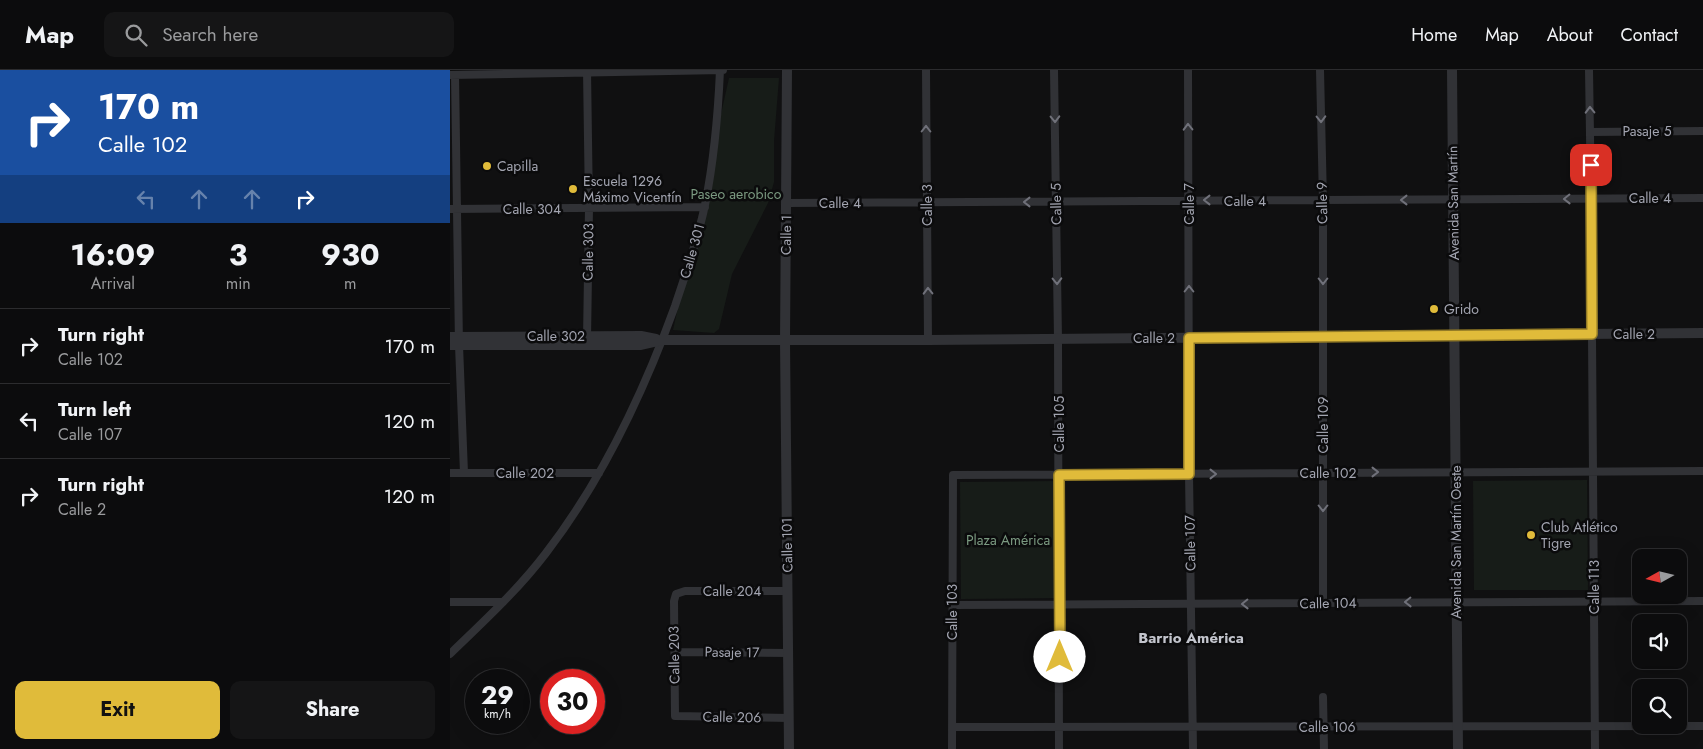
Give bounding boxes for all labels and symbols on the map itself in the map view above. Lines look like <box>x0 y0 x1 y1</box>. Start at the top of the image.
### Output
one-way arrow <box>1584 106 1595 114</box>
one-way arrow <box>1050 115 1060 123</box>
one-way arrow <box>1316 115 1326 123</box>
street label: Pasaje 5 <box>1622 121 1672 141</box>
one-way arrow <box>1183 122 1193 130</box>
one-way arrow <box>921 124 931 132</box>
pin <box>1570 144 1612 186</box>
street label: Avenida San Martín <box>1442 145 1464 261</box>
place label: Capilla <box>497 156 538 176</box>
marker: Capilla <box>481 160 493 172</box>
place label: Escuela 1296 Máximo Vicentín <box>583 171 682 207</box>
street label: Calle 9 <box>1312 182 1332 224</box>
marker: Escuela 1296 Máximo Vicentín <box>567 183 579 195</box>
street label: Calle 5 <box>1046 183 1066 225</box>
street label: Calle 7 <box>1179 183 1199 225</box>
park label: Paseo aerobico <box>691 184 782 204</box>
street label: Calle 3 <box>917 184 937 226</box>
street label: Calle 4 <box>1629 188 1671 208</box>
street label: Calle 4 <box>1224 191 1266 211</box>
street label: Calle 4 <box>819 193 861 213</box>
one-way arrow <box>1563 194 1570 204</box>
one-way arrow <box>1203 195 1210 205</box>
one-way arrow <box>1400 195 1408 205</box>
one-way arrow <box>1023 196 1031 207</box>
street label: Calle 304 <box>503 199 561 219</box>
street label: Calle 1 <box>776 215 796 255</box>
street label: Calle 301 <box>675 221 709 281</box>
street label: Calle 303 <box>577 223 599 281</box>
one-way arrow <box>1052 278 1062 285</box>
one-way arrow <box>1318 278 1328 285</box>
one-way arrow <box>1184 285 1194 292</box>
one-way arrow <box>922 287 933 295</box>
place label: Grido <box>1444 299 1479 319</box>
marker: Grido <box>1428 303 1440 315</box>
street label: Calle 2 <box>1613 324 1655 344</box>
street label: Calle 302 <box>527 326 585 346</box>
street label: Calle 2 <box>1133 328 1175 348</box>
street label: Calle 105 <box>1049 396 1069 452</box>
street label: Calle 109 <box>1313 397 1333 453</box>
street label: Calle 202 <box>496 463 554 483</box>
street label: Calle 102 <box>1300 463 1356 483</box>
street label: Avenida San Martín Oeste <box>1446 465 1466 619</box>
one-way arrow <box>1372 467 1379 477</box>
one-way arrow <box>1209 468 1217 479</box>
one-way arrow <box>1318 504 1328 512</box>
street label: Calle 107 <box>1179 514 1200 571</box>
street label: Calle 101 <box>777 517 797 573</box>
place label: Club Atlético Tigre <box>1541 517 1618 553</box>
marker: Club Atlético Tigre <box>1525 529 1537 541</box>
park label: Plaza América <box>966 530 1050 550</box>
north arrow <box>1632 549 1688 604</box>
street label: Calle 113 <box>1584 559 1604 614</box>
street label: Calle 204 <box>703 581 761 601</box>
street label: Calle 103 <box>942 583 962 640</box>
street label: Calle 104 <box>1299 593 1357 613</box>
one-way arrow <box>1404 597 1412 607</box>
one-way arrow <box>1241 599 1249 609</box>
street label: Calle 203 <box>663 625 685 684</box>
district label: Barrio América <box>1138 627 1244 649</box>
position arrow <box>1033 630 1085 682</box>
street label: Pasaje 17 <box>704 642 760 662</box>
speed limit sign: 30 <box>540 669 605 734</box>
street label: Calle 206 <box>703 706 761 728</box>
street label: Calle 106 <box>1299 717 1355 737</box>

